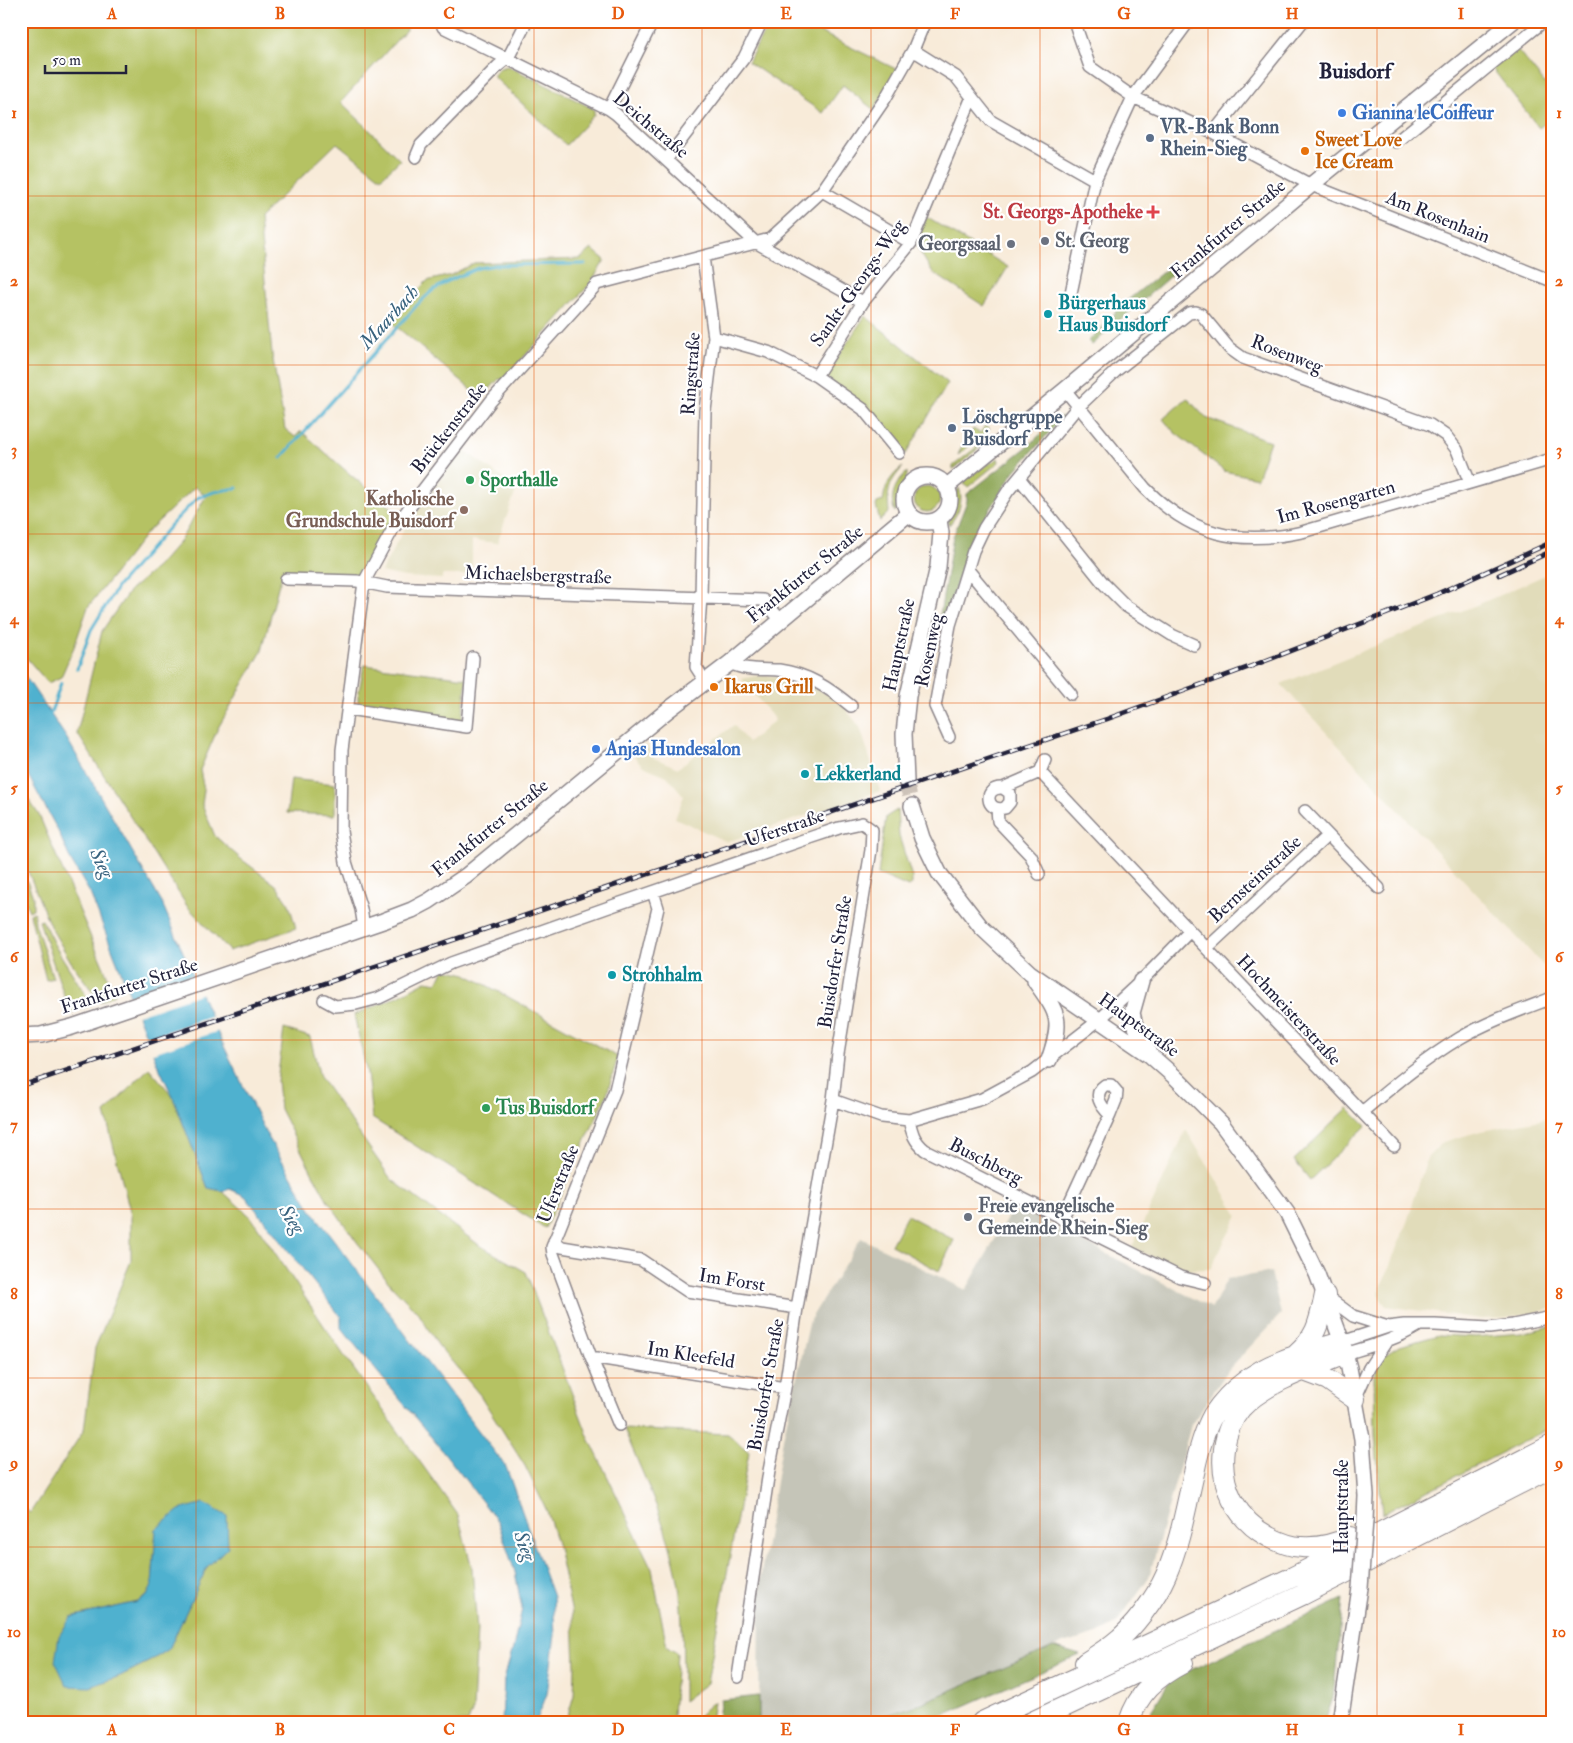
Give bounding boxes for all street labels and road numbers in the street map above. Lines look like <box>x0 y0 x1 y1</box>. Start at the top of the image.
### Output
street label: Deichstraße <box>608 86 694 164</box>
street label: Frankfurter Straße <box>1165 174 1291 284</box>
street label: Am Rosenhain <box>1381 185 1494 249</box>
street label: Sankt-Georgs-Weg <box>805 214 911 351</box>
street label: Rosenweg <box>1247 329 1327 379</box>
street label: Ringstraße <box>676 331 706 417</box>
street label: Brückenstraße <box>406 378 492 478</box>
street label: Im Rosengarten <box>1274 475 1398 529</box>
street label: Frankfurter Straße <box>742 520 868 628</box>
street label: Michaelsbergstraße <box>464 560 612 590</box>
street label: Hauptstraße <box>877 596 922 694</box>
street label: Rosenweg <box>909 610 949 689</box>
street label: Frankfurter Straße <box>427 774 553 882</box>
street label: Uferstraße <box>742 803 828 853</box>
street label: Bernsteinstraße <box>1203 830 1307 928</box>
street label: Buisdorfer Straße <box>813 894 857 1030</box>
street label: Hochmeisterstraße <box>1231 949 1347 1071</box>
street label: Frankfurter Straße <box>57 952 201 1020</box>
street label: Hauptstraße <box>1093 987 1184 1063</box>
street label: Buschberg <box>945 1132 1028 1190</box>
street label: Uferstraße <box>531 1141 585 1227</box>
street label: Im Forst <box>697 1263 767 1297</box>
street label: Buisdorfer Straße <box>743 1317 789 1453</box>
street label: Im Kleefeld <box>645 1336 737 1374</box>
street label: Hauptstraße <box>1330 1460 1355 1554</box>

